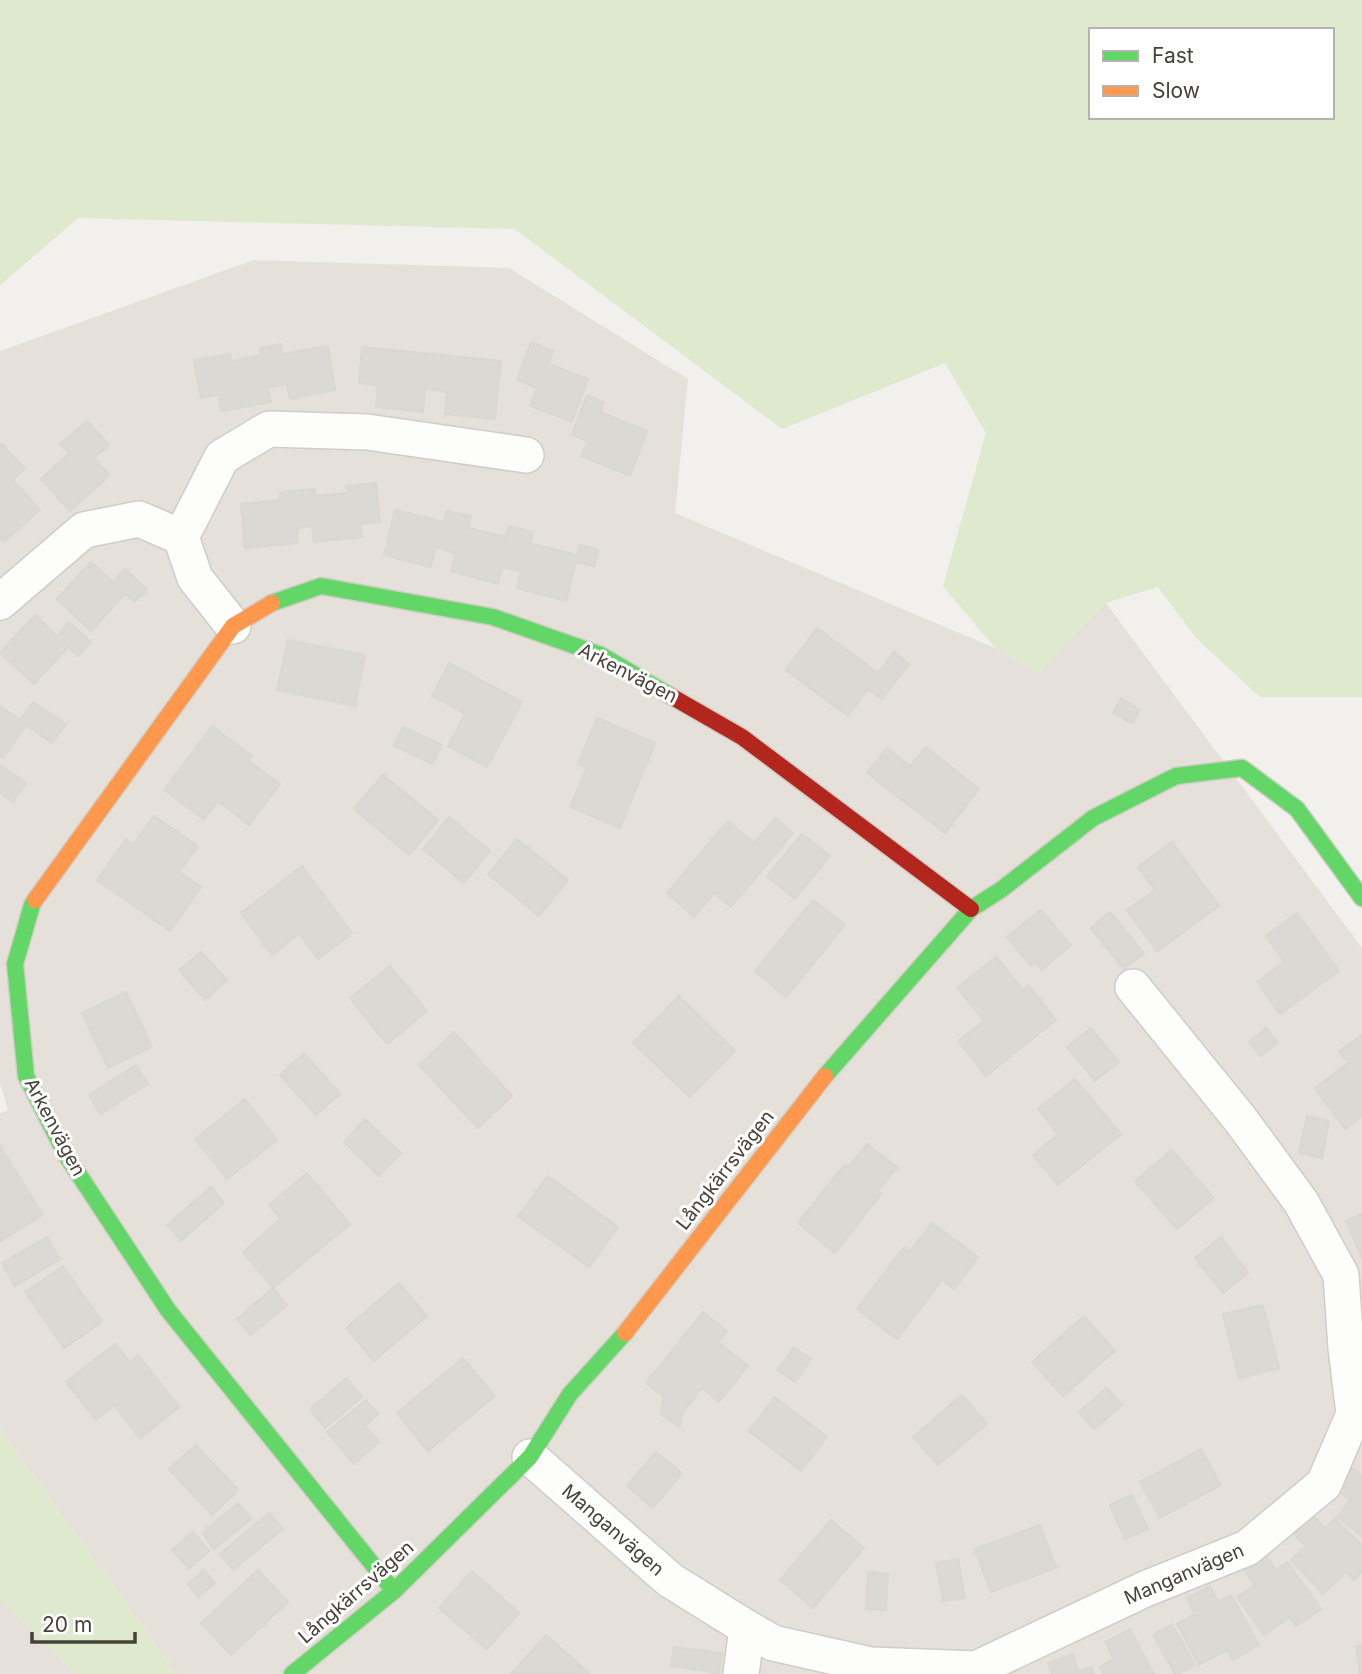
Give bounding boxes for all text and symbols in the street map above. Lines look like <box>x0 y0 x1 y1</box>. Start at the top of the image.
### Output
legend <box>1089 28 1334 119</box>
text: Fast <box>1152 43 1194 68</box>
text: Slow <box>1152 78 1200 103</box>
street label: Arkenvägen <box>575 638 681 708</box>
street label: Arkenvägen <box>20 1074 90 1180</box>
street label: Långkärrsvägen <box>671 1106 779 1234</box>
street label: Manganvägen <box>557 1479 669 1581</box>
street label: Långkärrsvägen <box>294 1536 418 1648</box>
street label: Manganvägen <box>1121 1538 1247 1610</box>
scale bar <box>32 1600 135 1644</box>
text: 20 m <box>42 1612 92 1637</box>

